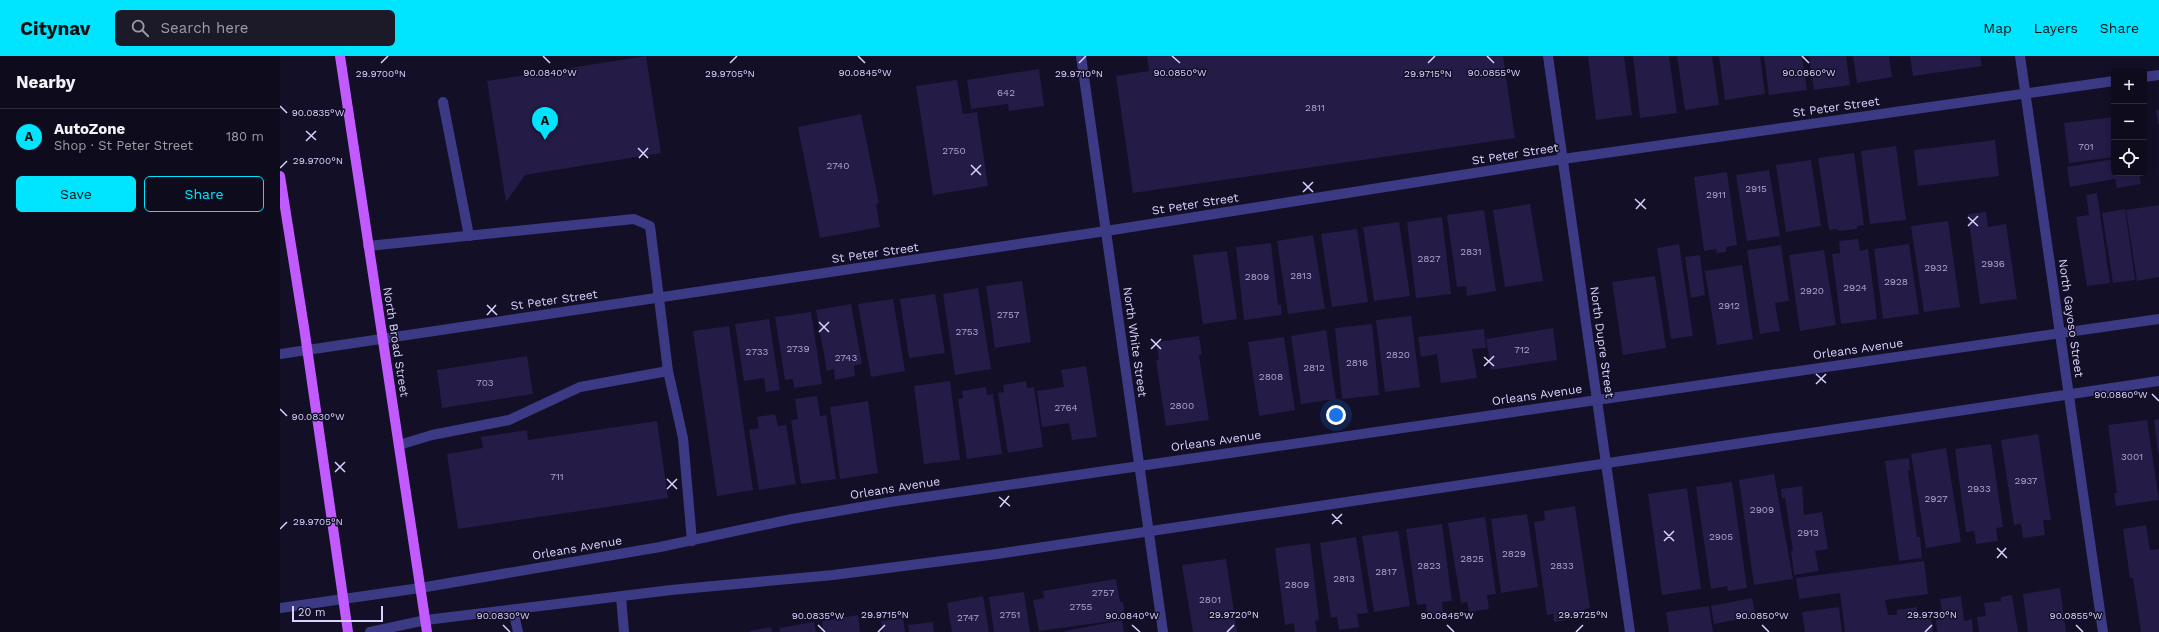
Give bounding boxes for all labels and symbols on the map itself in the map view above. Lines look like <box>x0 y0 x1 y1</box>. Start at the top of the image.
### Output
text: 90.0840°W <box>523 67 577 78</box>
text: 90.0845°W <box>838 67 892 78</box>
text: 90.0850°W <box>1153 67 1207 78</box>
text: 90.0855°W <box>1468 67 1521 78</box>
text: 90.0860°W <box>1782 67 1836 78</box>
text: 29.9700°N <box>356 68 406 79</box>
text: 29.9705°N <box>705 68 755 79</box>
text: 29.9710°N <box>1055 68 1103 79</box>
text: 29.9715°N <box>1404 68 1452 79</box>
house number: 642 <box>997 87 1015 98</box>
street label: St Peter Street <box>1792 94 1880 120</box>
house number: 2811 <box>1305 102 1325 113</box>
text: 90.0835°W <box>292 107 345 118</box>
pin: A <box>532 107 558 140</box>
street label: St Peter Street <box>1471 140 1559 168</box>
house number: 701 <box>2078 141 2094 152</box>
house number: 2750 <box>942 145 966 156</box>
text: 29.9700°N <box>293 155 343 166</box>
house number: 2740 <box>827 160 849 171</box>
house number: 2915 <box>1745 183 1767 194</box>
house number: 2911 <box>1706 189 1726 200</box>
street label: St Peter Street <box>1151 190 1239 218</box>
street label: St Peter Street <box>831 240 919 266</box>
house number: 2831 <box>1460 246 1482 257</box>
house number: 2827 <box>1417 253 1441 264</box>
house number: 2936 <box>1981 258 2005 269</box>
street label: North Gayoso Street <box>2056 258 2086 378</box>
house number: 2932 <box>1924 262 1948 273</box>
house number: 2813 <box>1290 270 1312 281</box>
house number: 2809 <box>1245 271 1269 282</box>
house number: 2928 <box>1884 276 1908 287</box>
house number: 2924 <box>1843 282 1867 293</box>
street label: North Dupre Street <box>1587 285 1617 399</box>
house number: 2920 <box>1800 285 1824 296</box>
street label: North Broad Street <box>380 286 412 398</box>
street label: North White Street <box>1120 286 1150 398</box>
street label: St Peter Street <box>510 287 598 313</box>
house number: 2912 <box>1718 300 1740 311</box>
house number: 2757 <box>997 309 1020 320</box>
house number: 2753 <box>956 326 979 337</box>
street label: Orleans Avenue <box>1812 336 1904 362</box>
house number: 2739 <box>786 343 810 354</box>
house number: 712 <box>1514 344 1530 355</box>
house number: 2733 <box>746 346 769 357</box>
house number: 2820 <box>1386 349 1410 360</box>
house number: 2743 <box>835 352 857 363</box>
house number: 2816 <box>1346 357 1368 368</box>
house number: 2812 <box>1303 362 1325 373</box>
house number: 2808 <box>1259 371 1283 382</box>
house number: 703 <box>476 377 494 388</box>
street label: Orleans Avenue <box>1491 382 1583 408</box>
text: 90.0860°W <box>2094 389 2148 400</box>
house number: 2800 <box>1170 400 1194 411</box>
house number: 2764 <box>1054 402 1078 413</box>
your location <box>1326 405 1346 425</box>
text: 90.0830°W <box>291 411 345 422</box>
street label: Orleans Avenue <box>1170 428 1262 454</box>
house number: 3001 <box>2121 451 2143 462</box>
house number: 711 <box>550 471 564 482</box>
street label: Orleans Avenue <box>849 474 941 502</box>
house number: 2937 <box>2015 475 2038 486</box>
house number: 2933 <box>1967 483 1991 494</box>
house number: 2927 <box>1924 493 1948 504</box>
house number: 2909 <box>1750 504 1774 515</box>
text: 29.9705°N <box>293 516 343 527</box>
house number: 2913 <box>1797 527 1819 538</box>
house number: 2905 <box>1709 531 1733 542</box>
street label: Orleans Avenue <box>531 533 623 563</box>
house number: 2829 <box>1502 548 1526 559</box>
house number: 2825 <box>1460 553 1484 564</box>
house number: 2823 <box>1417 560 1441 571</box>
house number: 2833 <box>1550 560 1574 571</box>
house number: 2817 <box>1375 566 1397 577</box>
house number: 2813 <box>1333 573 1355 584</box>
house number: 2809 <box>1285 579 1309 590</box>
house number: 2757 <box>1092 587 1115 598</box>
house number: 2801 <box>1199 594 1221 605</box>
house number: 2755 <box>1070 601 1093 612</box>
scale bar <box>292 604 383 623</box>
text: 29.9715°N <box>861 609 909 620</box>
house number: 2751 <box>1000 609 1020 620</box>
text: 29.9720°N <box>1209 609 1259 620</box>
text: 29.9725°N <box>1558 609 1608 620</box>
text: 29.9730°N <box>1907 609 1957 620</box>
text: 90.0830°W <box>476 610 530 621</box>
text: 90.0835°W <box>792 610 845 621</box>
text: 90.0840°W <box>1105 610 1159 621</box>
text: 90.0845°W <box>1420 610 1474 621</box>
text: 90.0850°W <box>1735 610 1789 621</box>
text: 90.0855°W <box>2050 610 2103 621</box>
house number: 2747 <box>957 612 979 623</box>

